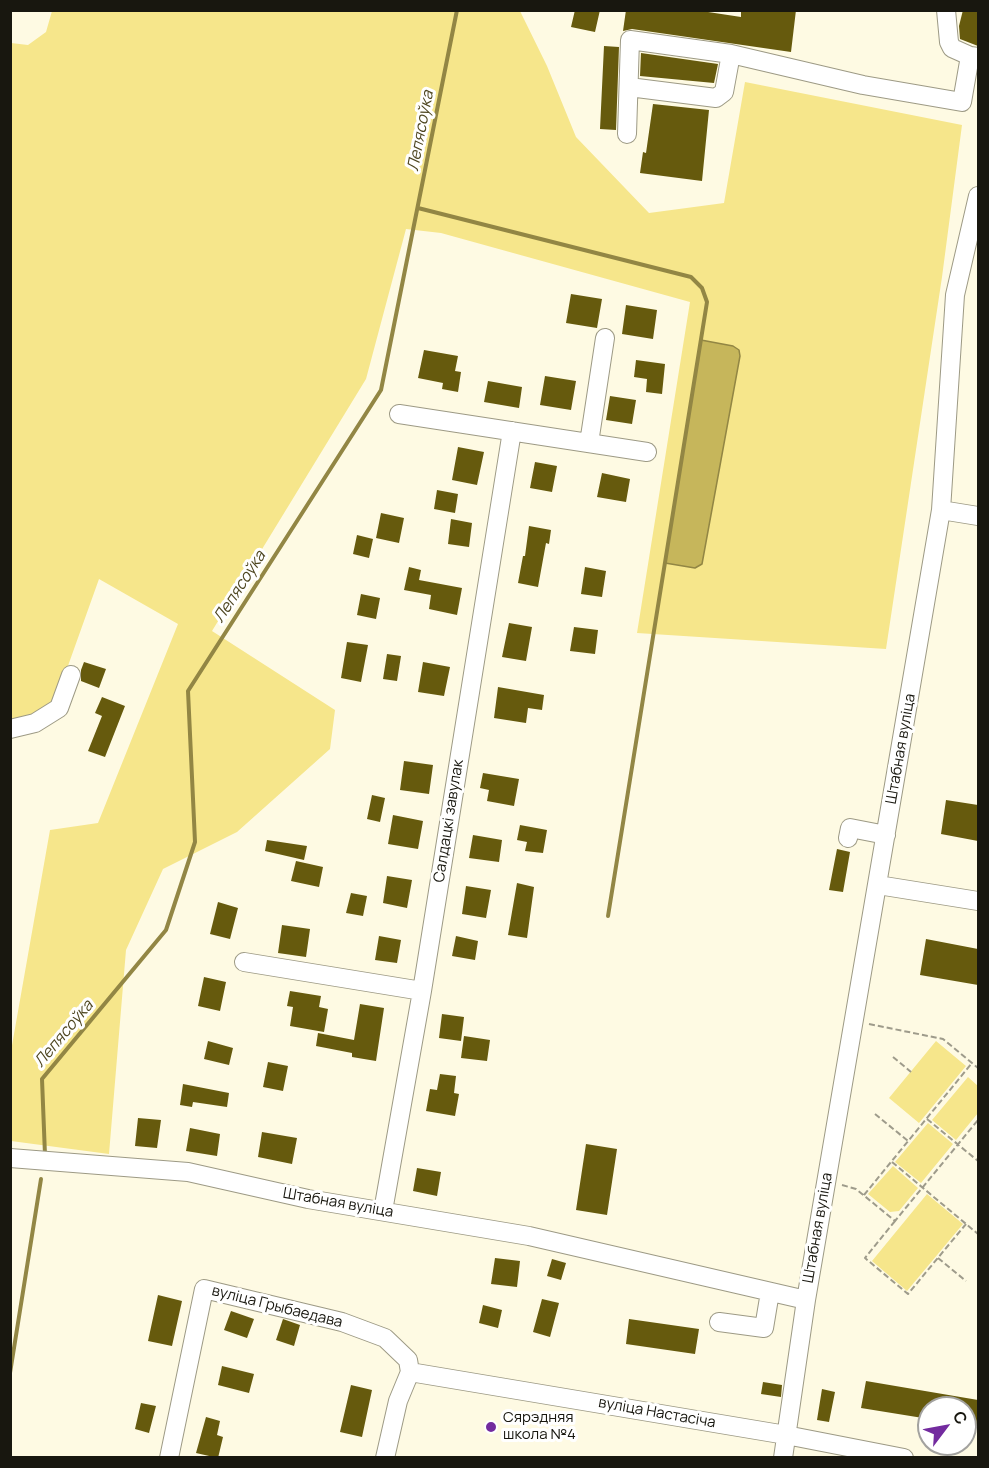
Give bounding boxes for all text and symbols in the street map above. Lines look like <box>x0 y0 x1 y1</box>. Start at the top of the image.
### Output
water label: Лепясоўка <box>404 89 438 173</box>
water label: Лепясоўка <box>210 548 270 626</box>
street label: Штабная вуліца <box>882 692 920 806</box>
street label: Салдацкі завулак <box>430 758 468 884</box>
water label: Лепясоўка <box>30 997 98 1071</box>
street label: Штабная вуліца <box>799 1171 837 1285</box>
street label: Штабная вуліца <box>281 1184 395 1222</box>
street label: вуліца Грыбаедава <box>210 1282 344 1332</box>
street label: вуліца Настасіча <box>597 1394 717 1432</box>
north arrow <box>917 1396 977 1456</box>
text: С <box>948 1407 973 1428</box>
place label: Сярэдняя школа №4 <box>503 1409 576 1444</box>
marker: Сярэдняя школа №4 <box>484 1420 498 1434</box>

